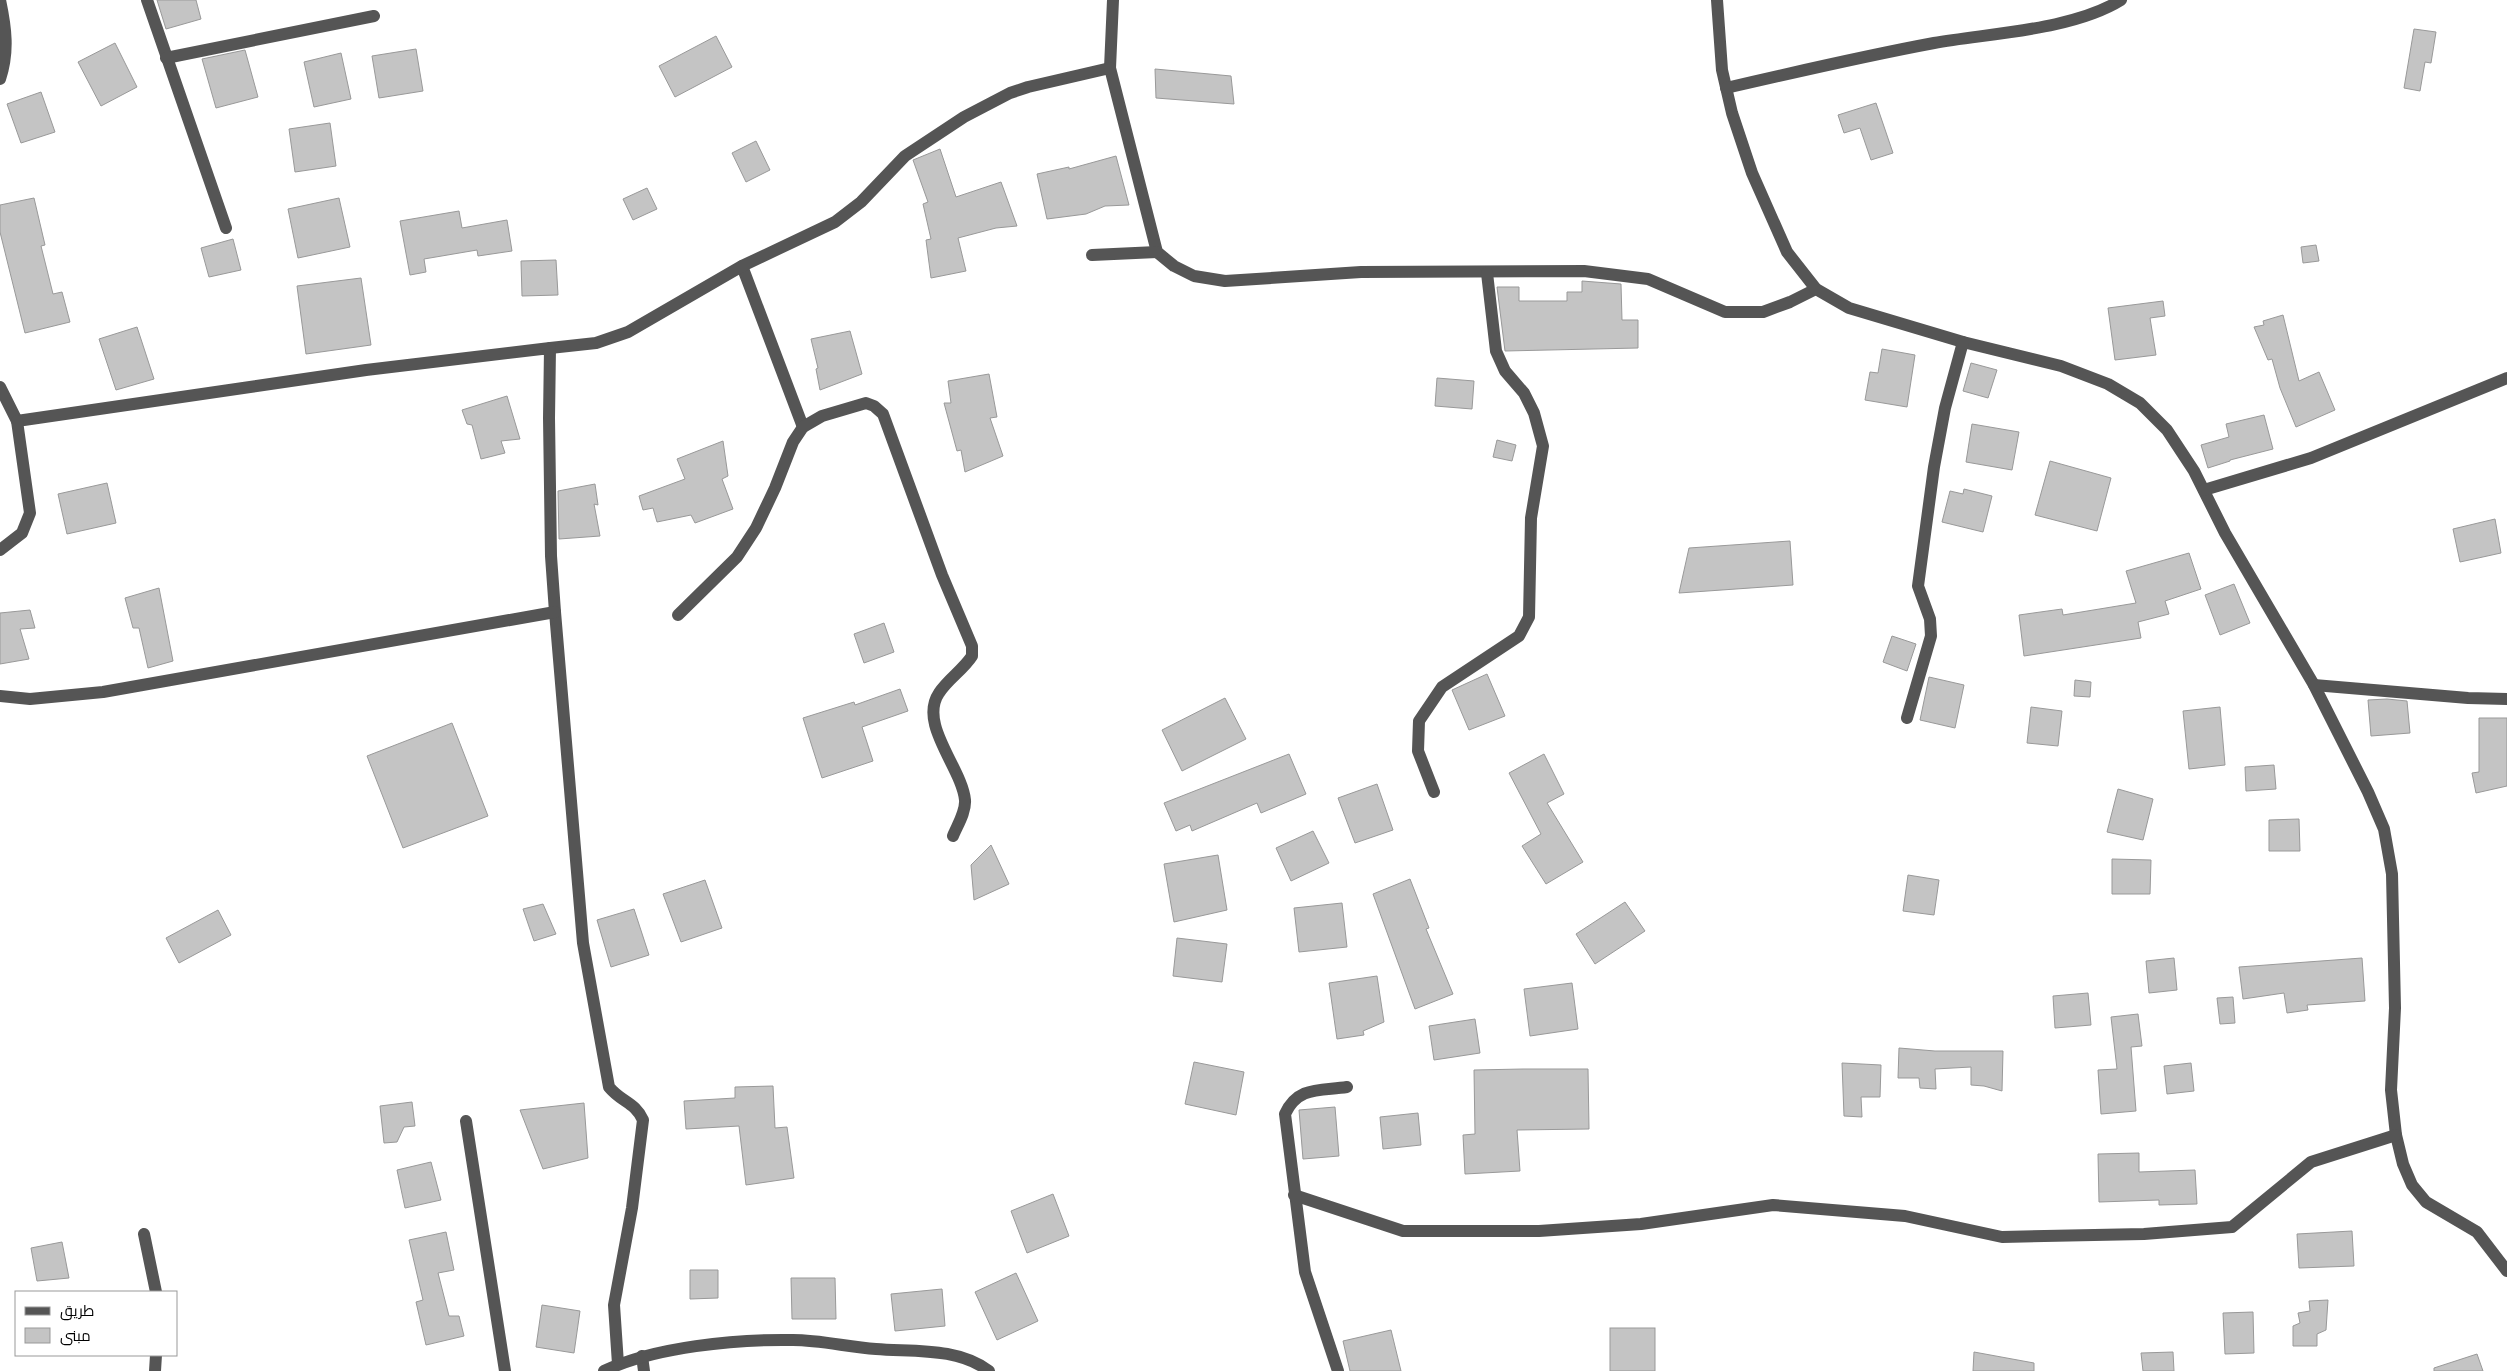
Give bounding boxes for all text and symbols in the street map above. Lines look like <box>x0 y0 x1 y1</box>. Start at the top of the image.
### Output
legend <box>15 1291 178 1356</box>
text: طريق <box>60 1301 94 1321</box>
text: مبنى <box>60 1326 91 1346</box>

